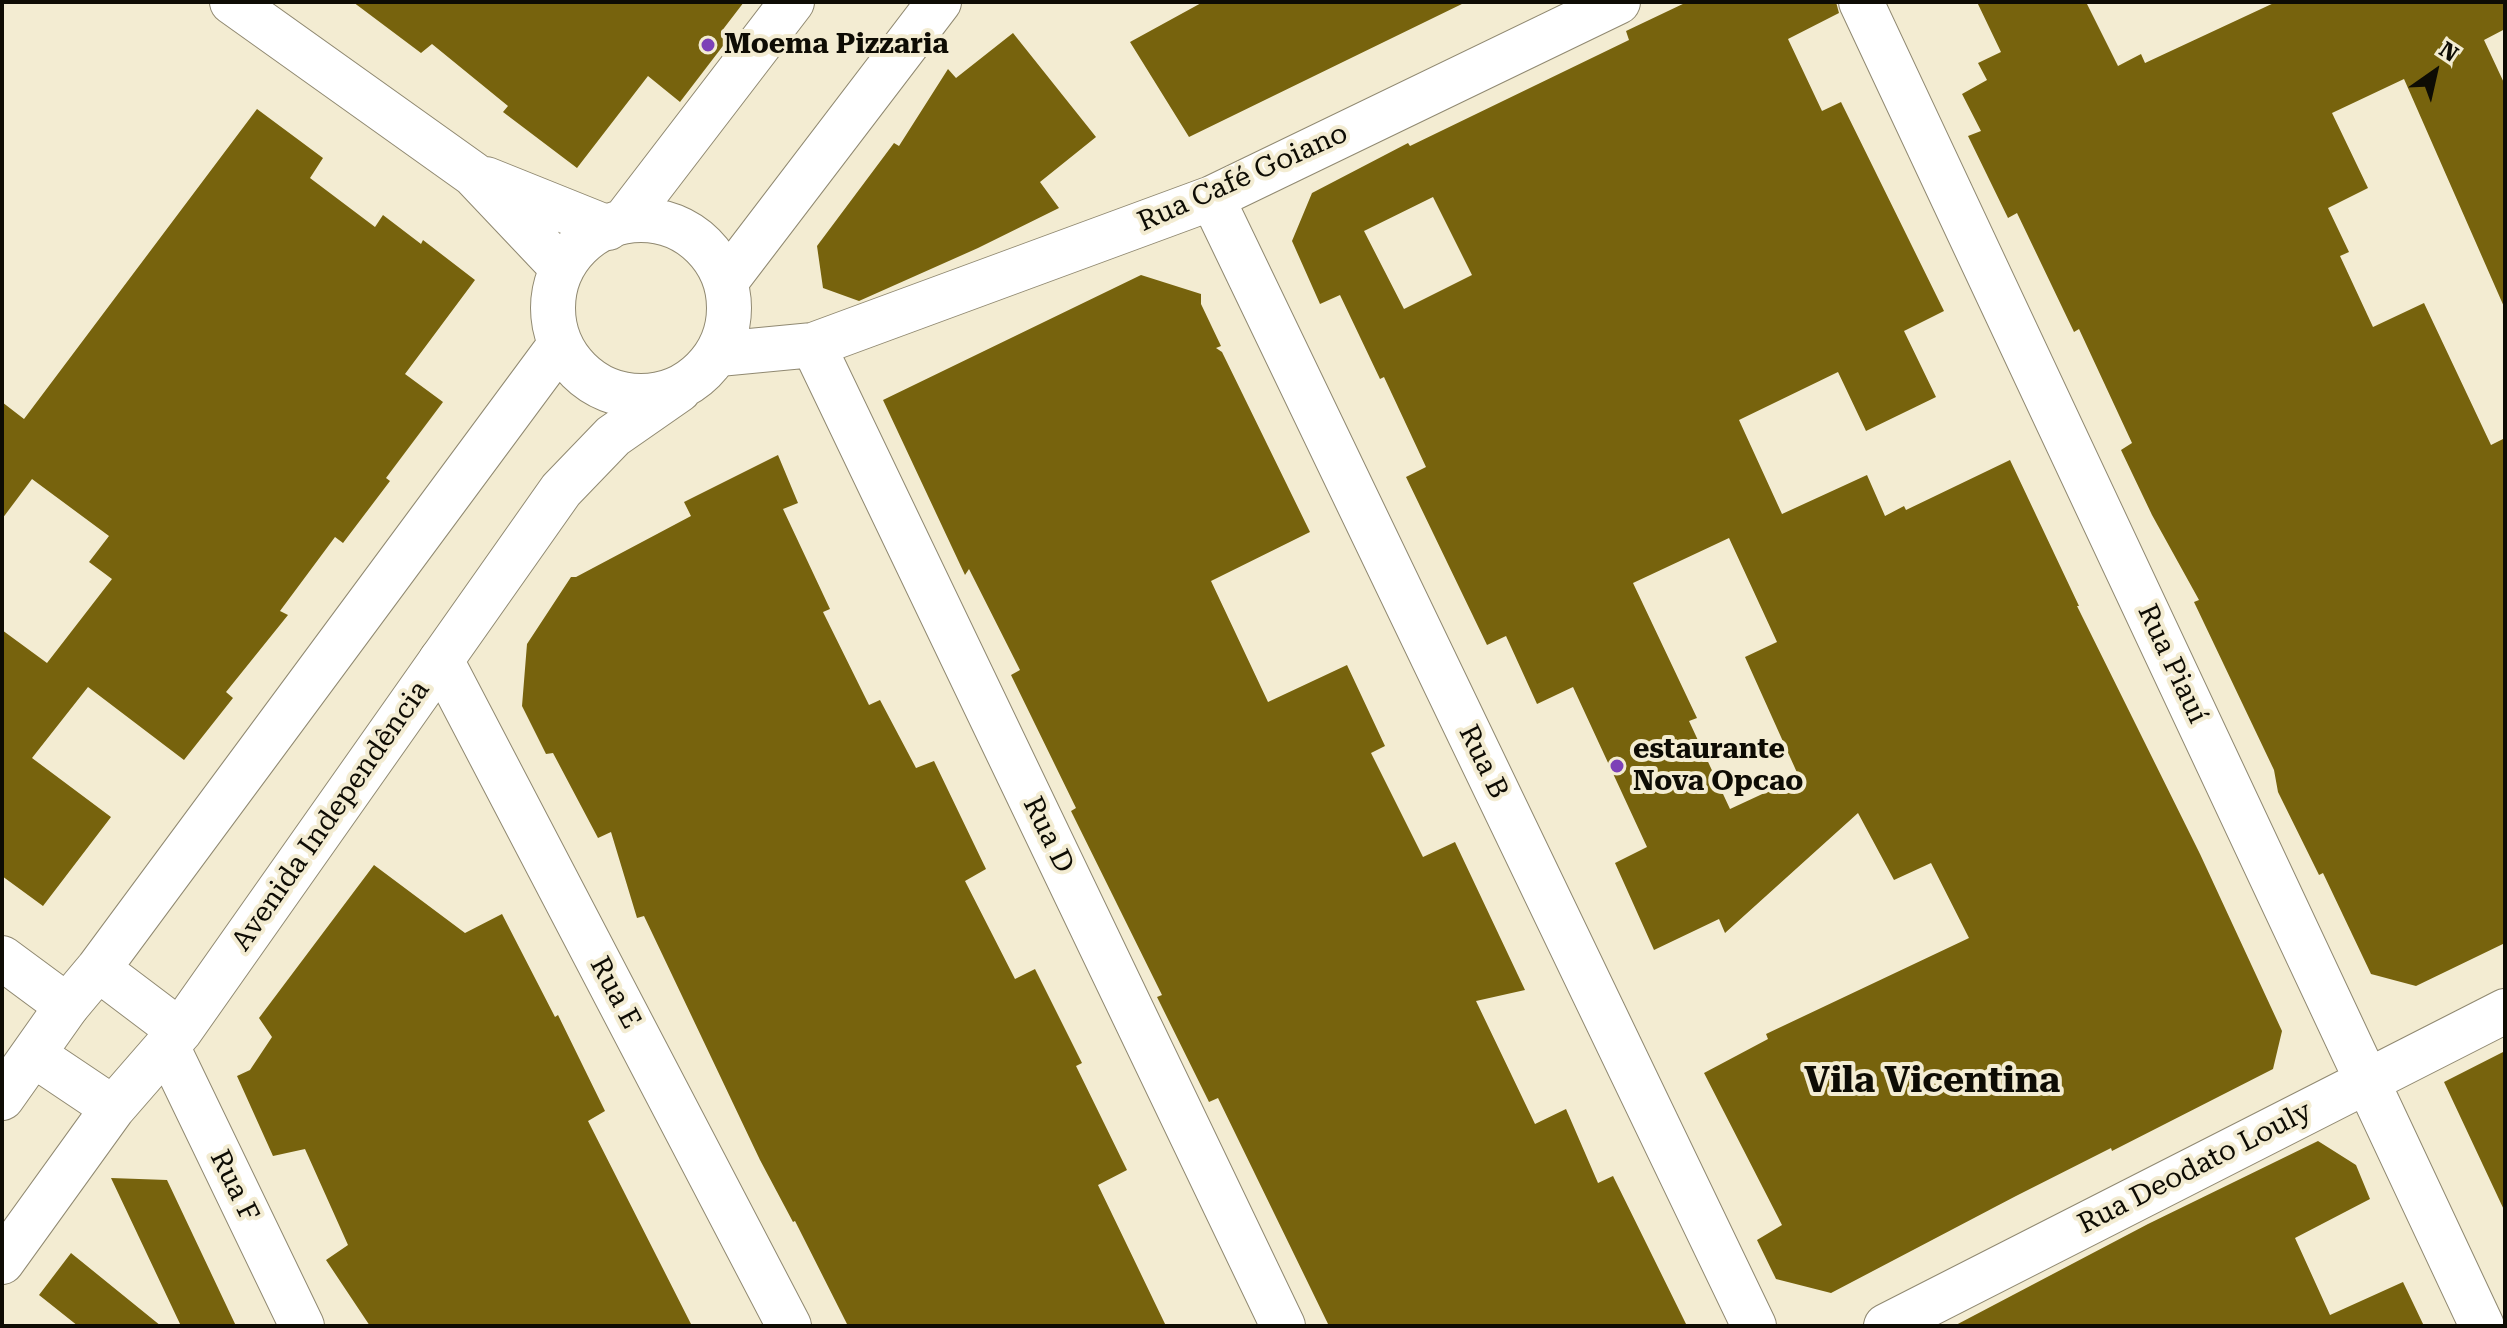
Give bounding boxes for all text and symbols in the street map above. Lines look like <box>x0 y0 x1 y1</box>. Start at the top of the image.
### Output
place label: Moema Pizzaria <box>724 28 949 62</box>
north arrow <box>2395 32 2475 112</box>
marker: Moema Pizzaria <box>699 36 717 54</box>
text: N <box>2435 37 2463 67</box>
street label: Rua Café Goiano <box>1133 117 1353 239</box>
street label: Rua Piauí <box>2130 599 2214 729</box>
street label: Avenida Independência <box>225 675 437 957</box>
street label: Rua B <box>1451 720 1515 804</box>
place label: estaurante Nova Opcao <box>1633 733 1803 799</box>
marker: estaurante Nova Opcao <box>1608 757 1626 775</box>
street label: Rua D <box>1015 792 1081 878</box>
street label: Rua E <box>582 951 648 1035</box>
district label: Vila Vicentina <box>1804 1059 2060 1103</box>
street label: Rua Deodato Louly <box>2073 1095 2317 1241</box>
street label: Rua F <box>202 1145 266 1227</box>

